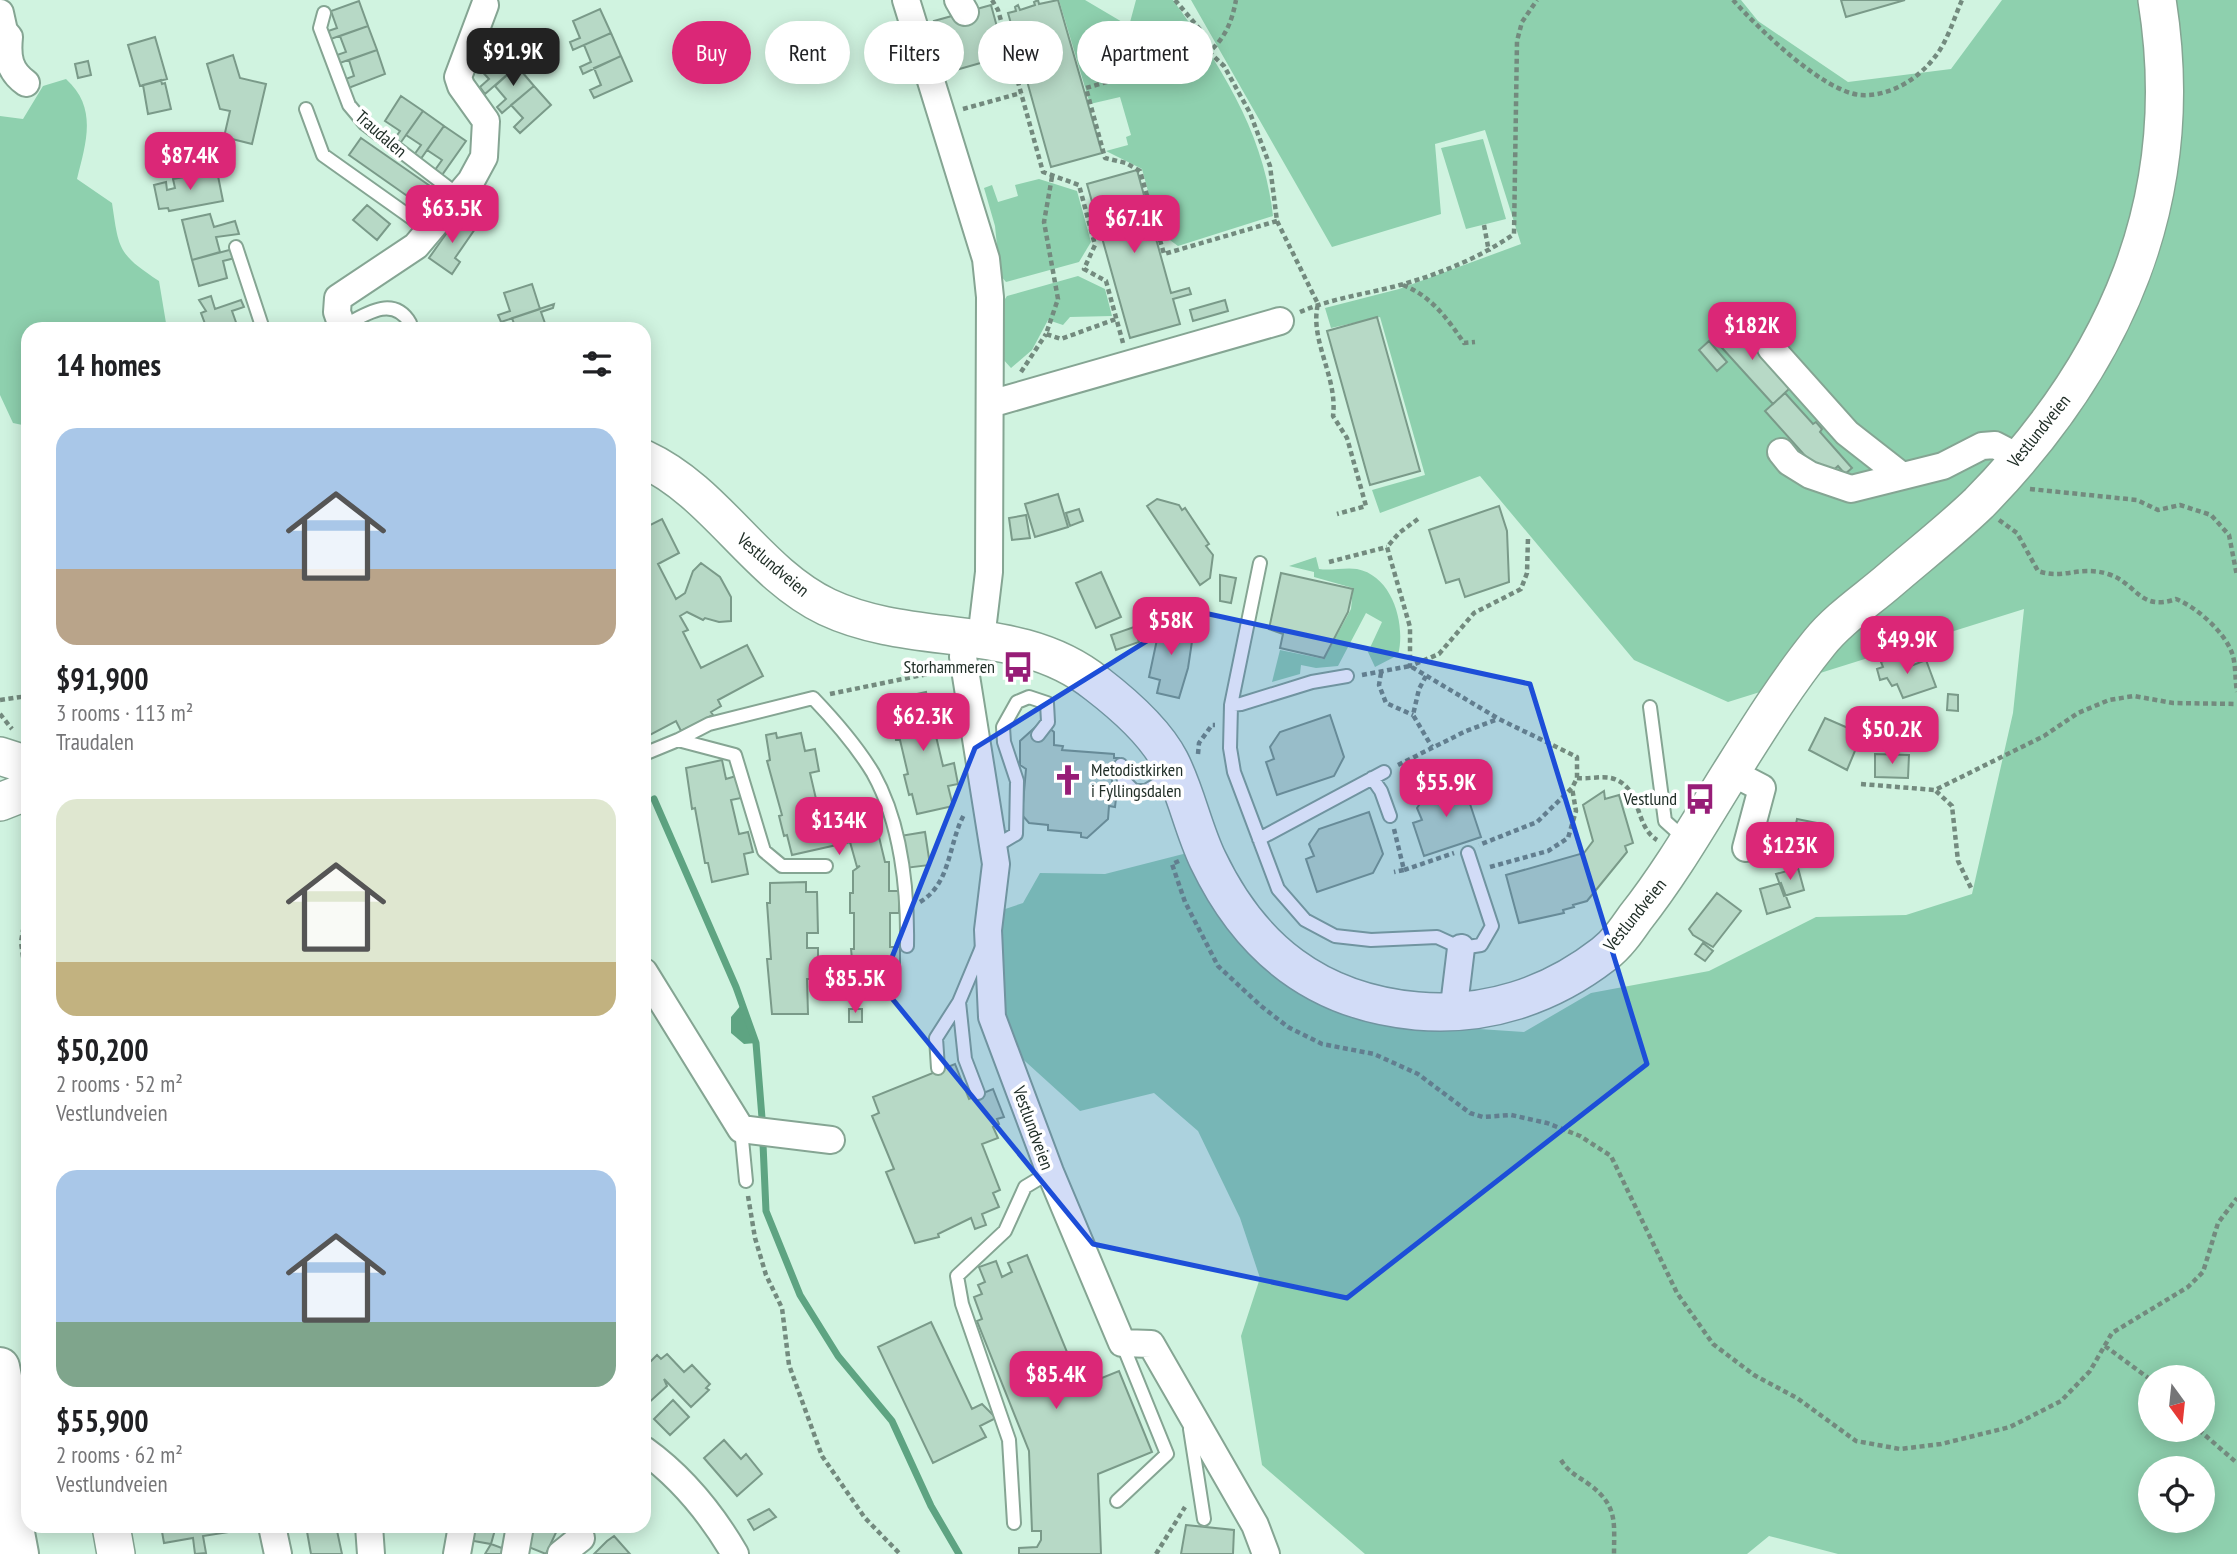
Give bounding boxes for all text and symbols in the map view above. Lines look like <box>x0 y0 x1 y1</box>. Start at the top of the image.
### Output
chip: Buy <box>672 21 751 84</box>
chip: Rent <box>765 21 850 84</box>
chip: Filters <box>864 21 964 84</box>
chip: New <box>978 21 1063 84</box>
chip: Apartment <box>1077 21 1213 84</box>
pin: $91.9K <box>456 28 570 88</box>
text: $91.9K <box>483 36 543 65</box>
street label: Traudalen <box>351 105 412 162</box>
pin: $87.4K <box>133 132 247 192</box>
text: $87.4K <box>161 140 219 169</box>
pin: $63.5K <box>395 186 509 245</box>
text: $63.5K <box>422 193 482 222</box>
pin: $67.1K <box>1077 196 1191 255</box>
text: $67.1K <box>1105 203 1163 232</box>
pin: $182K <box>1703 302 1801 362</box>
text: $182K <box>1724 310 1780 339</box>
text: 14 homes <box>56 345 161 384</box>
icon: filters <box>578 345 616 383</box>
street label: Vestlundveien <box>2002 390 2075 473</box>
icon: home <box>273 473 399 599</box>
street label: Vestlundveien <box>732 527 814 601</box>
pin: $58K <box>1130 598 1212 657</box>
text: $58K <box>1149 605 1193 634</box>
pin: $49.9K <box>1850 616 1964 676</box>
text: $49.9K <box>1877 624 1937 653</box>
bus stop icon: Storhammeren <box>1001 650 1035 684</box>
place label: Storhammeren <box>904 655 995 678</box>
text: $91,900 <box>56 659 149 698</box>
pin: $62.3K <box>866 694 980 753</box>
text: 3 rooms · 113 m² <box>56 698 193 727</box>
text: $62.3K <box>893 701 953 730</box>
pin: $50.2K <box>1835 706 1949 766</box>
text: $50.2K <box>1862 714 1922 743</box>
text: Traudalen <box>56 727 134 756</box>
place label: Metodistkirken i Fyllingsdalen <box>1091 758 1183 802</box>
pin: $55.9K <box>1389 760 1503 819</box>
church icon: Metodistkirken i Fyllingsdalen <box>1051 763 1085 797</box>
text: $55.9K <box>1416 767 1476 796</box>
bus stop icon: Vestlund <box>1683 782 1717 816</box>
place label: Vestlund <box>1622 787 1677 810</box>
pin: $134K <box>790 798 888 857</box>
text: $134K <box>811 805 867 834</box>
pin: $123K <box>1741 822 1839 882</box>
text: $123K <box>1762 830 1818 859</box>
icon: home <box>273 844 399 970</box>
street label: Vestlundveien <box>1598 874 1671 957</box>
pin: $85.5K <box>798 956 912 1015</box>
text: $85.5K <box>825 963 885 992</box>
text: $50,200 <box>56 1030 149 1069</box>
text: 2 rooms · 52 m² <box>56 1069 183 1098</box>
street label: Vestlundveien <box>1007 1082 1059 1173</box>
text: Vestlundveien <box>56 1098 168 1127</box>
icon: home <box>273 1215 399 1341</box>
pin: $85.4K <box>999 1352 1113 1411</box>
text: $85.4K <box>1026 1359 1086 1388</box>
north arrow <box>2138 1365 2216 1442</box>
map controls <box>2138 1365 2215 1533</box>
text: $55,900 <box>56 1401 149 1440</box>
text: 2 rooms · 62 m² <box>56 1440 183 1469</box>
button: locate <box>2138 1456 2215 1533</box>
text: Vestlundveien <box>56 1469 168 1498</box>

